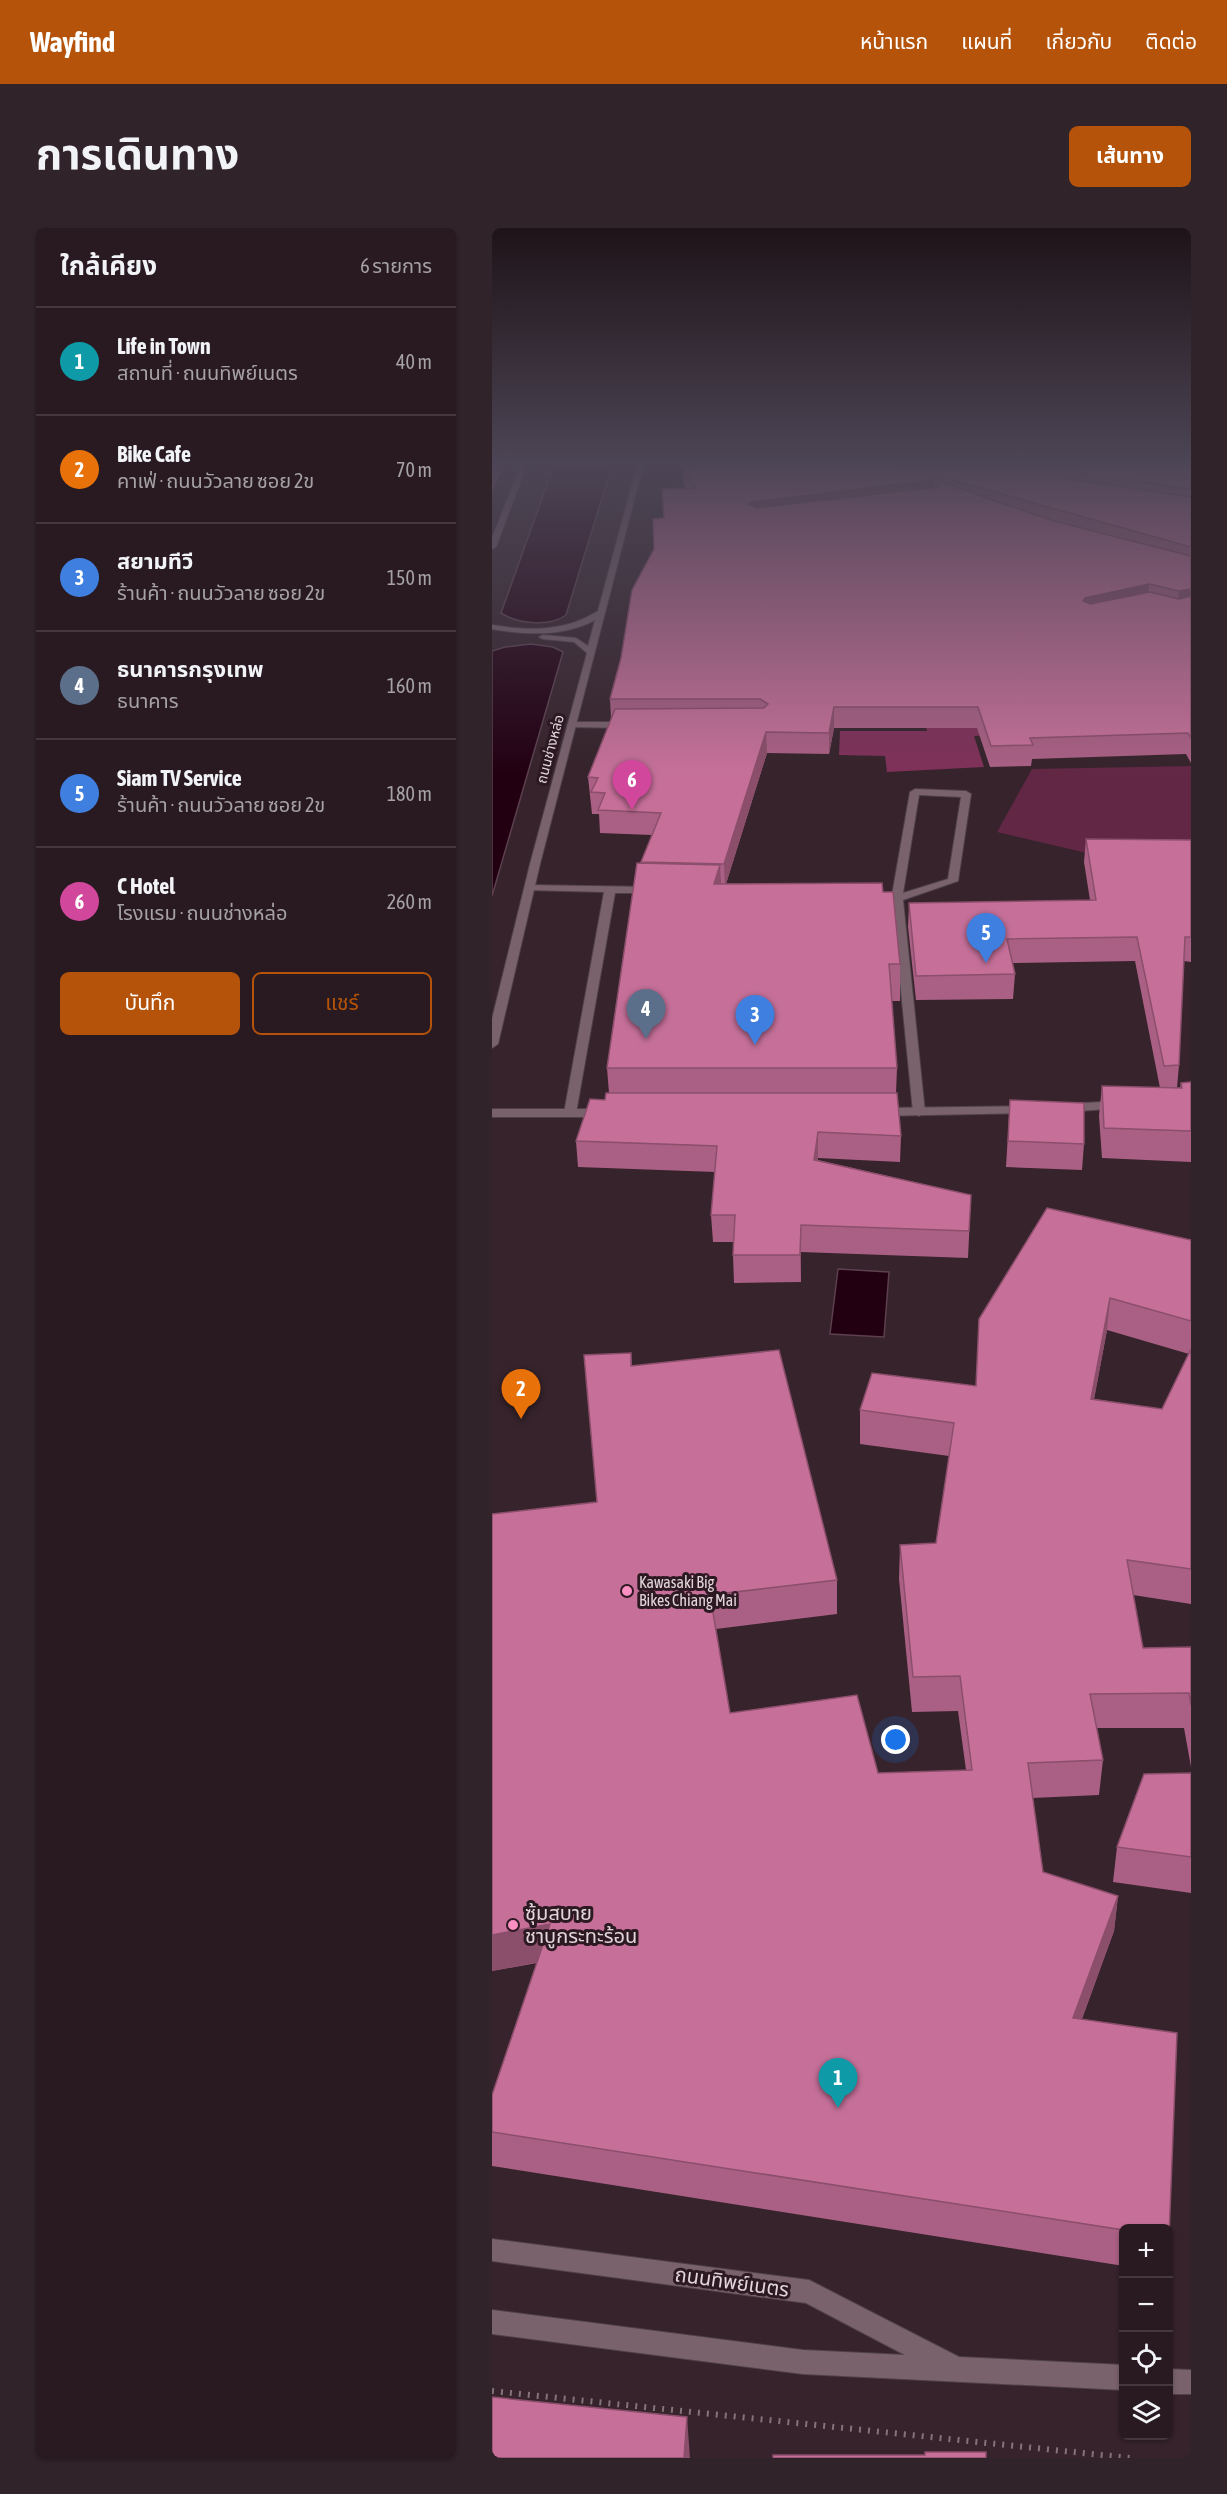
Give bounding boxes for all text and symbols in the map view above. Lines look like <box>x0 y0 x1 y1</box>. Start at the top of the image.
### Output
text: Wayfind <box>30 26 115 58</box>
text: หน้าแรก <box>860 29 928 53</box>
text: แผนที่ <box>961 29 1012 53</box>
text: เกี่ยวกับ <box>1045 29 1112 53</box>
text: ติดต่อ <box>1145 29 1197 53</box>
button: เส้นทาง <box>1069 126 1191 187</box>
text: การเดินทาง <box>36 130 239 178</box>
text: ใกล้เคียง <box>60 251 157 281</box>
text: 6 รายการ <box>360 254 432 277</box>
text: Life in Town <box>117 333 211 359</box>
text: 1 <box>75 350 84 373</box>
text: 40 m <box>396 350 432 373</box>
text: สถานที่ · ถนนทิพย์เนตร <box>117 361 298 384</box>
text: Bike Cafe <box>117 441 191 467</box>
text: 2 <box>75 458 84 481</box>
text: 70 m <box>396 458 432 481</box>
text: คาเฟ่ · ถนนวัวลาย ซอย 2ข <box>117 469 314 492</box>
text: สยามทีวี <box>117 548 193 574</box>
text: 3 <box>75 566 84 589</box>
text: 150 m <box>387 566 432 589</box>
text: ร้านค้า · ถนนวัวลาย ซอย 2ข <box>117 581 325 604</box>
text: ธนาคารกรุงเทพ <box>117 656 264 682</box>
text: 4 <box>75 674 84 697</box>
text: 160 m <box>387 674 432 697</box>
text: ธนาคาร <box>117 689 178 712</box>
street label: ถนนช่างหล่อ <box>533 713 567 785</box>
pin: 6 <box>612 760 652 810</box>
text: Siam TV Service <box>117 765 242 791</box>
text: 5 <box>75 782 84 805</box>
text: 180 m <box>387 782 432 805</box>
text: ร้านค้า · ถนนวัวลาย ซอย 2ข <box>117 793 325 816</box>
text: C Hotel <box>117 873 175 899</box>
text: 6 <box>75 890 84 913</box>
text: 260 m <box>387 890 432 913</box>
text: โรงแรม · ถนนช่างหล่อ <box>117 901 287 924</box>
pin: 5 <box>966 914 1006 963</box>
button: บันทึก <box>60 972 240 1035</box>
button: แชร์ <box>252 972 432 1035</box>
pin: 4 <box>626 990 666 1039</box>
pin: 3 <box>736 996 774 1045</box>
pin: 2 <box>501 1370 540 1419</box>
place label: Kawasaki Big Bikes Chiang Mai <box>639 1573 737 1610</box>
marker: Kawasaki Big Bikes Chiang Mai <box>620 1584 634 1598</box>
your location <box>881 1725 910 1754</box>
place label: ซุ้มสบาย ชาบูกระทะร้อน <box>525 1901 637 1949</box>
marker: ซุ้มสบาย ชาบูกระทะร้อน <box>506 1918 520 1932</box>
pin: 1 <box>818 2058 858 2108</box>
map controls <box>1119 2224 1173 2440</box>
button: + <box>1119 2224 1173 2278</box>
street label: ถนนทิพย์เนตร <box>674 2262 791 2301</box>
button: − <box>1119 2278 1173 2332</box>
button: locate <box>1119 2332 1173 2386</box>
button: layers <box>1119 2386 1173 2440</box>

